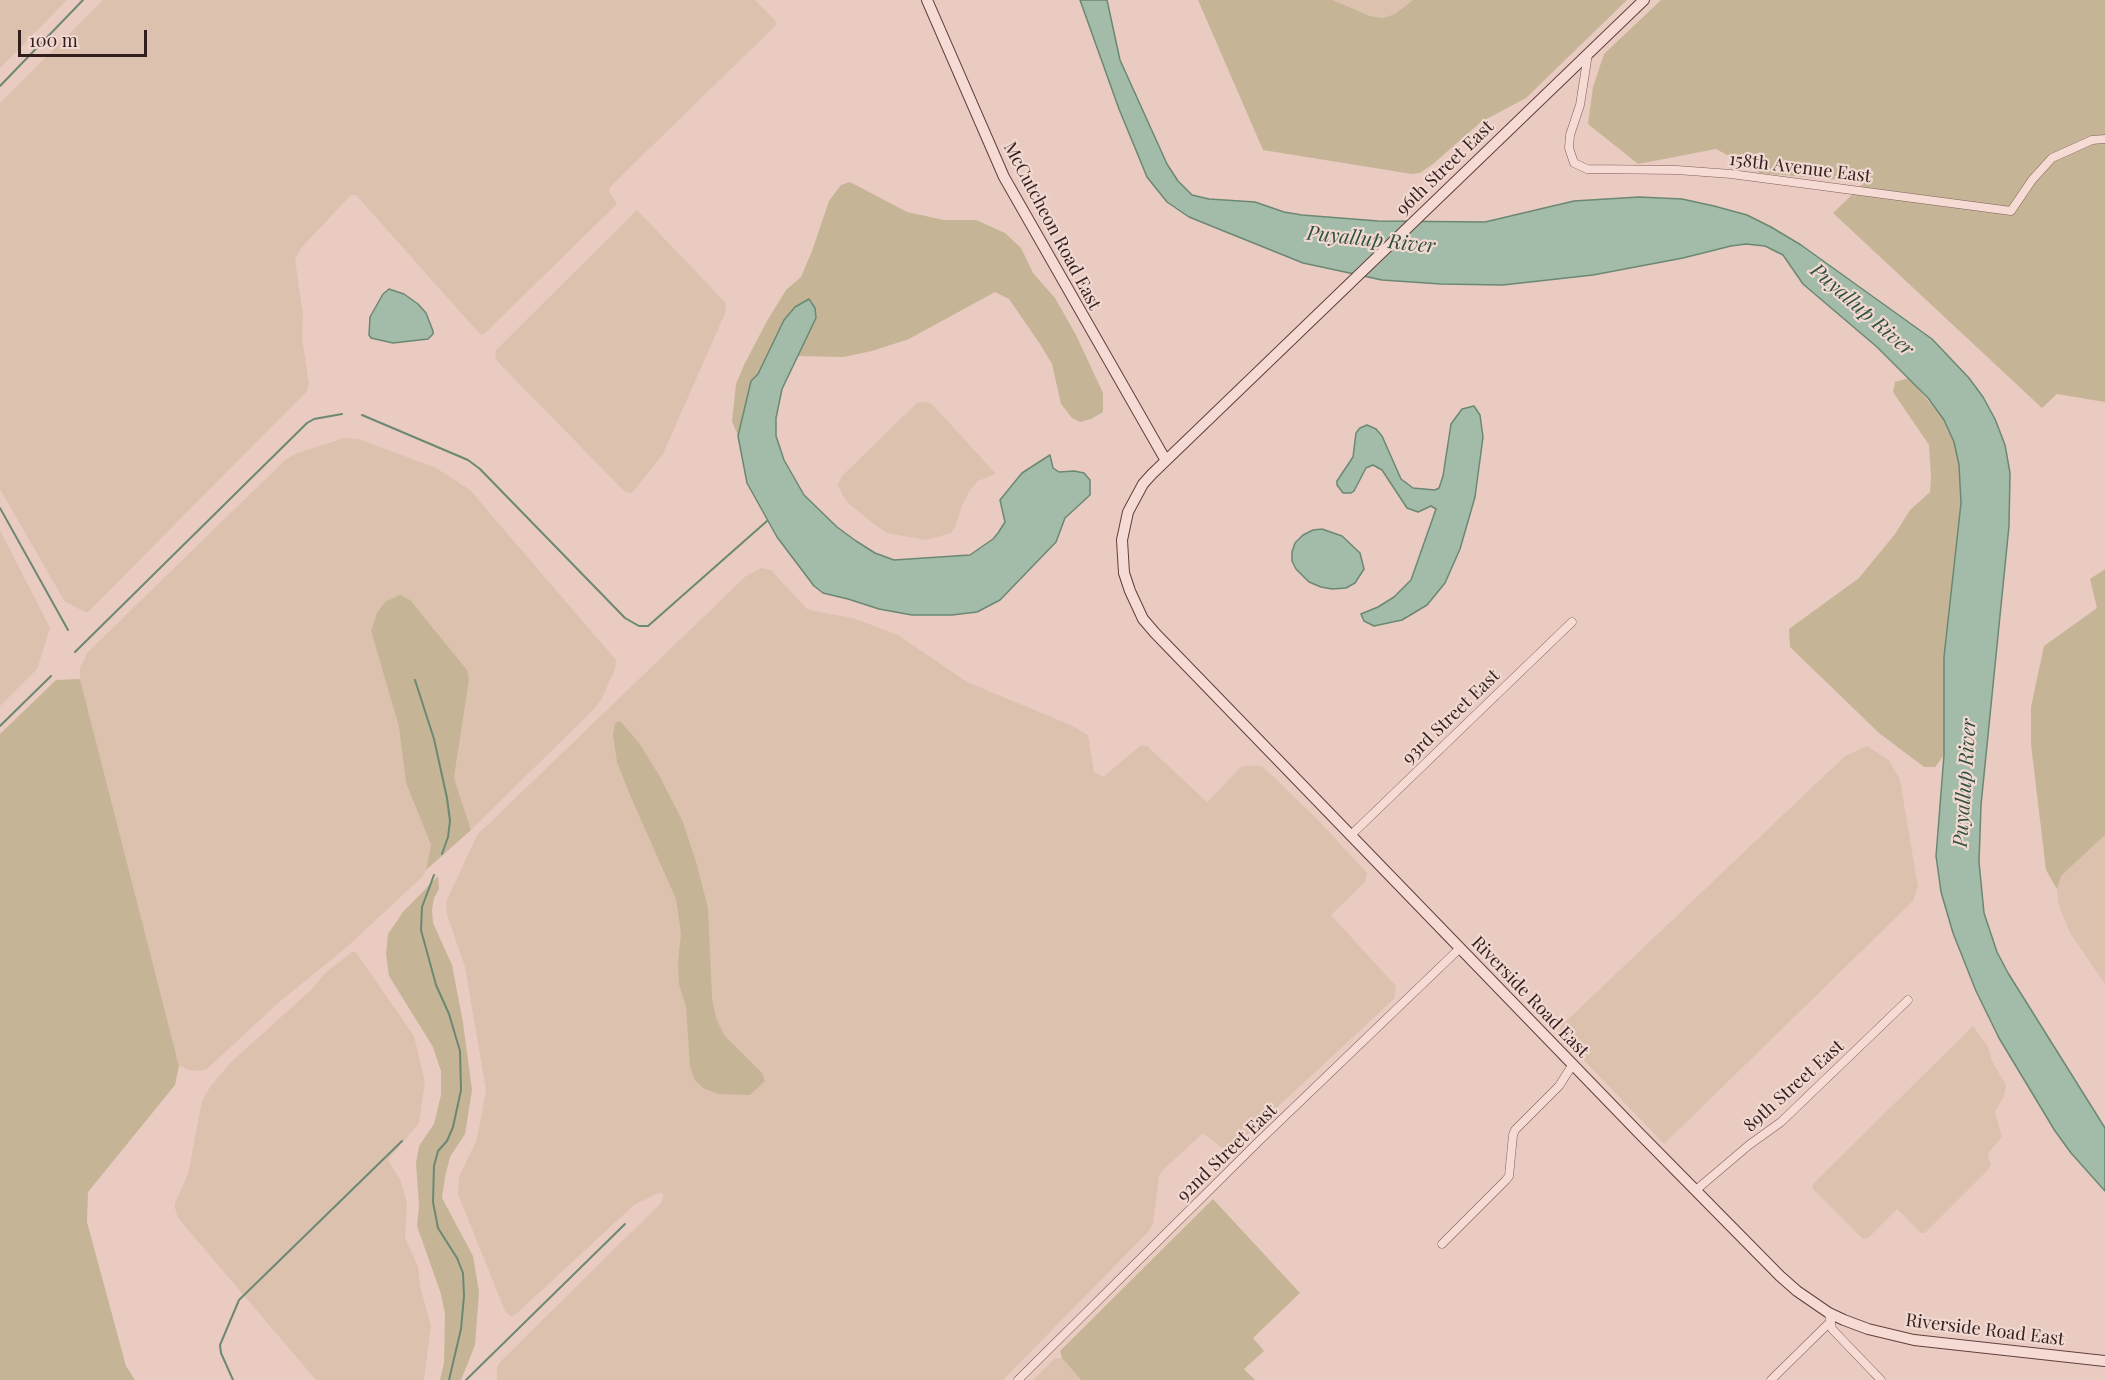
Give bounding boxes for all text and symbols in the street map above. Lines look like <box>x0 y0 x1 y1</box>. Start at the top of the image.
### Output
scale bar <box>21 18 150 56</box>
text: 100 m <box>29 28 78 52</box>
street label: 96th Street East <box>1392 116 1498 220</box>
street label: McCutcheon Road East <box>999 139 1105 313</box>
street label: 158th Avenue East <box>1728 149 1872 187</box>
water label: Puyallup River <box>1306 221 1436 259</box>
water label: Puyallup River <box>1806 259 1918 361</box>
street label: 93rd Street East <box>1398 665 1504 769</box>
water label: Puyallup River <box>1949 718 1981 848</box>
street label: Riverside Road East <box>1467 932 1593 1062</box>
street label: 89th Street East <box>1740 1035 1848 1137</box>
street label: 92nd Street East <box>1173 1100 1281 1206</box>
street label: Riverside Road East <box>1904 1310 2066 1350</box>

